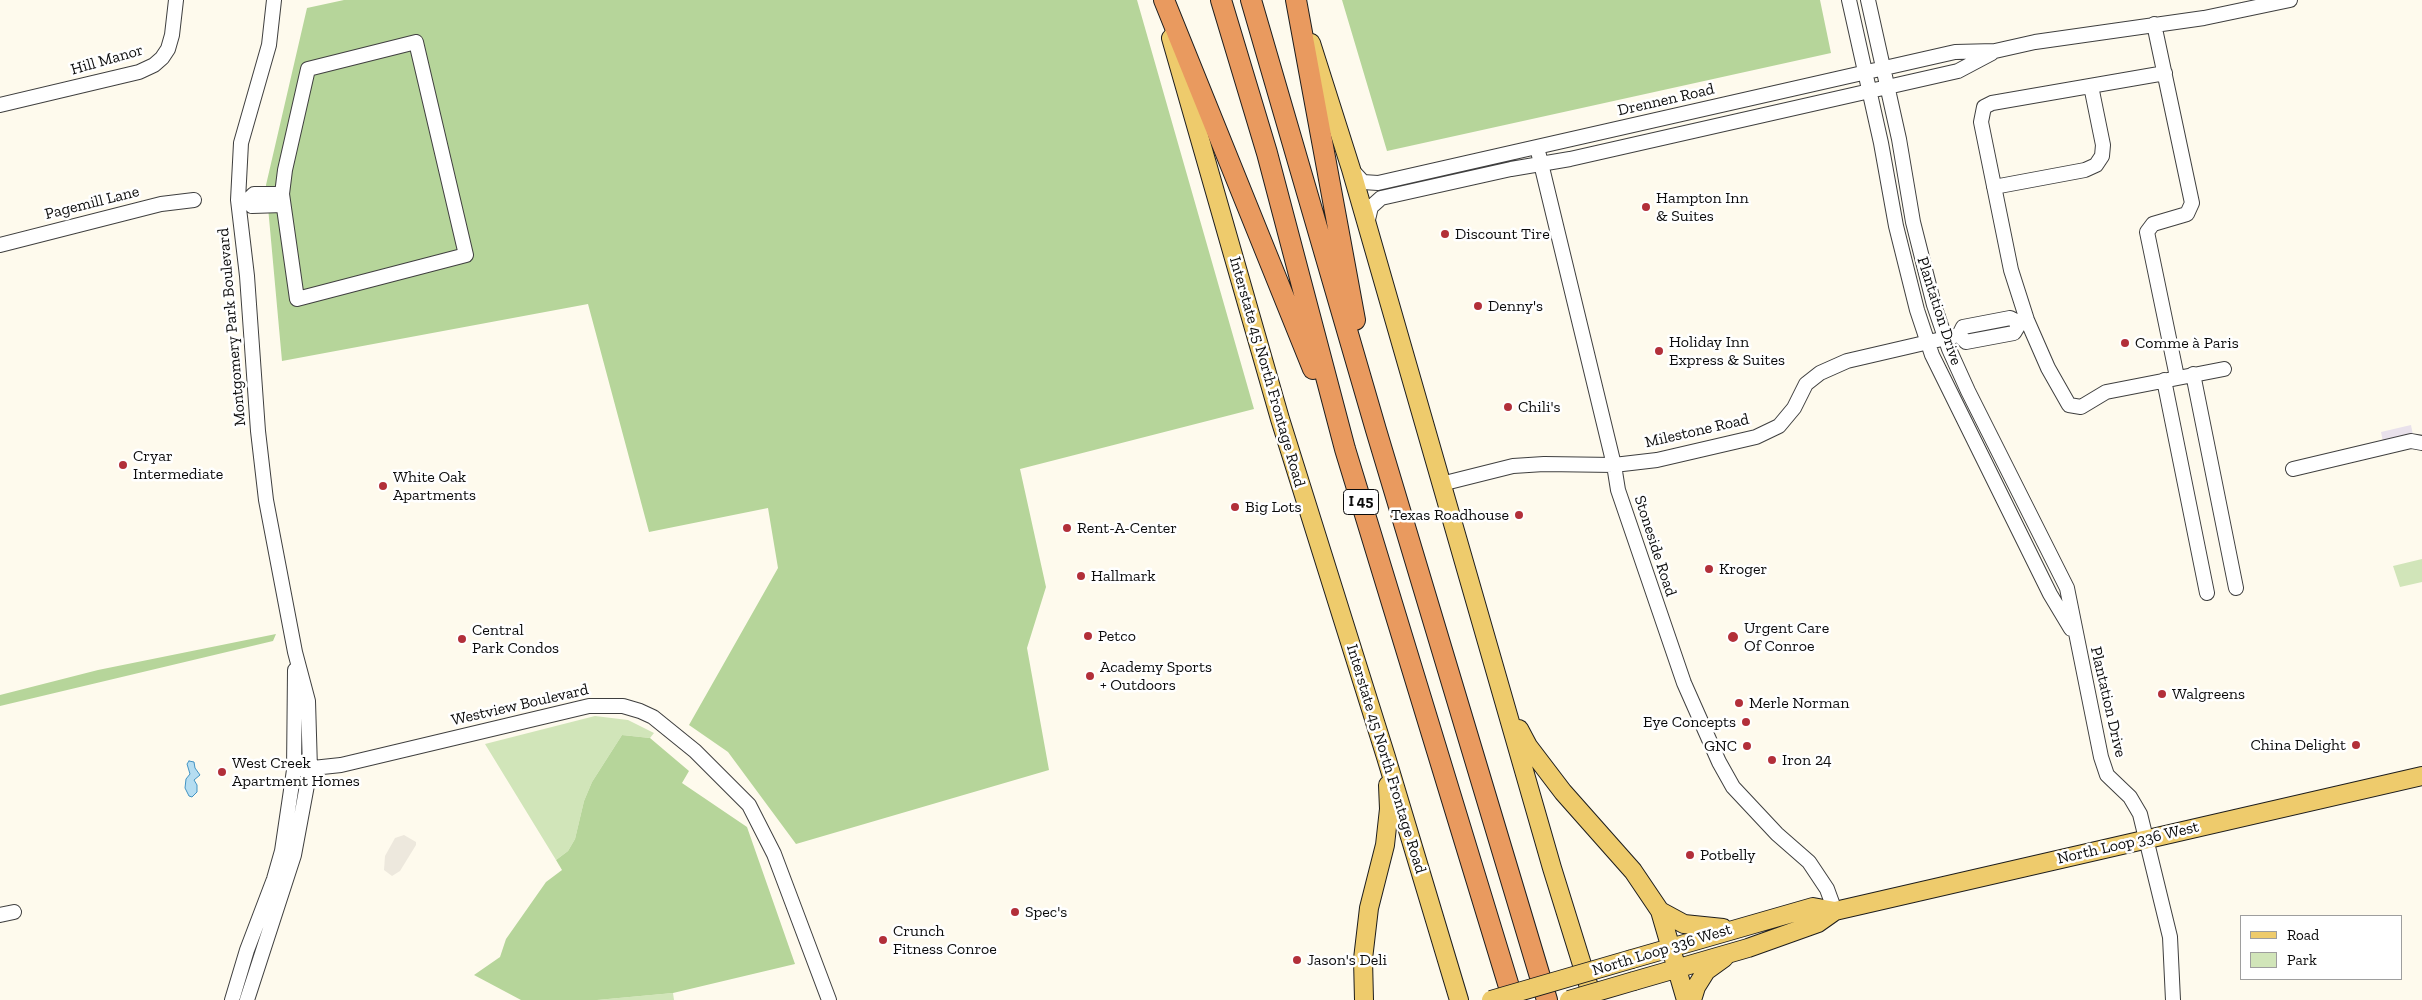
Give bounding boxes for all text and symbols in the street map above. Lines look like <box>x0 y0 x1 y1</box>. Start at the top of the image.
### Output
street label: Hill Manor <box>69 41 145 79</box>
street label: Drennen Road <box>1616 80 1716 120</box>
street label: Pagemill Lane <box>43 182 141 224</box>
place label: Hampton Inn & Suites <box>1656 188 1749 226</box>
marker: Hampton Inn & Suites <box>1640 201 1652 213</box>
place label: Discount Tire <box>1455 224 1550 244</box>
street label: Montgomery Park Boulevard <box>214 227 250 427</box>
marker: Discount Tire <box>1439 228 1451 240</box>
street label: Plantation Drive <box>1912 254 1966 368</box>
street label: Interstate 45 North Frontage Road <box>1225 255 1309 489</box>
place label: Denny's <box>1488 296 1543 316</box>
marker: Denny's <box>1472 300 1484 312</box>
place label: Holiday Inn Express & Suites <box>1669 332 1785 370</box>
place label: Comme à Paris <box>2135 333 2239 353</box>
marker: Comme à Paris <box>2119 337 2131 349</box>
marker: Holiday Inn Express & Suites <box>1653 345 1665 357</box>
place label: Chili's <box>1518 397 1560 417</box>
marker: Chili's <box>1502 401 1514 413</box>
street label: Milestone Road <box>1643 410 1751 452</box>
place label: Cryar Intermediate <box>133 446 223 484</box>
marker: Cryar Intermediate <box>117 459 129 471</box>
place label: White Oak Apartments <box>393 467 476 505</box>
marker: White Oak Apartments <box>377 480 389 492</box>
road number: I 45 <box>1344 490 1378 514</box>
street label: Stoneside Road <box>1630 493 1680 599</box>
place label: Big Lots <box>1245 497 1301 517</box>
marker: Big Lots <box>1229 501 1241 513</box>
place label: Texas Roadhouse <box>1391 505 1509 525</box>
marker: Texas Roadhouse <box>1513 509 1525 521</box>
place label: Rent-A-Center <box>1077 518 1177 538</box>
marker: Rent-A-Center <box>1061 522 1073 534</box>
place label: Kroger <box>1719 559 1767 579</box>
marker: Kroger <box>1703 563 1715 575</box>
place label: Hallmark <box>1091 566 1156 586</box>
marker: Hallmark <box>1075 570 1087 582</box>
place label: Urgent Care Of Conroe <box>1744 618 1829 656</box>
place label: Central Park Condos <box>472 620 559 658</box>
place label: Petco <box>1098 626 1136 646</box>
marker: Petco <box>1082 630 1094 642</box>
marker: Urgent Care Of Conroe <box>1726 630 1740 644</box>
marker: Central Park Condos <box>456 633 468 645</box>
street label: Interstate 45 North Frontage Road <box>1342 642 1430 876</box>
street label: Plantation Drive <box>2086 645 2130 759</box>
place label: Academy Sports + Outdoors <box>1100 657 1212 695</box>
marker: Academy Sports + Outdoors <box>1084 670 1096 682</box>
street label: Westview Boulevard <box>450 680 590 730</box>
place label: Walgreens <box>2172 684 2245 704</box>
marker: Walgreens <box>2156 688 2168 700</box>
place label: Merle Norman <box>1749 693 1849 713</box>
marker: Merle Norman <box>1733 697 1745 709</box>
place label: Eye Concepts <box>1643 712 1736 732</box>
marker: Eye Concepts <box>1740 716 1752 728</box>
place label: China Delight <box>2250 735 2346 755</box>
place label: GNC <box>1704 736 1737 756</box>
marker: China Delight <box>2350 739 2362 751</box>
marker: GNC <box>1741 740 1753 752</box>
place label: Iron 24 <box>1782 750 1832 770</box>
place label: West Creek Apartment Homes <box>232 753 360 791</box>
marker: Iron 24 <box>1766 754 1778 766</box>
marker: West Creek Apartment Homes <box>216 766 228 778</box>
street label: North Loop 336 West <box>2055 817 2201 869</box>
place label: Potbelly <box>1700 845 1756 865</box>
marker: Potbelly <box>1684 849 1696 861</box>
place label: Spec's <box>1025 902 1067 922</box>
marker: Spec's <box>1009 906 1021 918</box>
legend <box>2240 915 2402 980</box>
street label: North Loop 336 West <box>1590 920 1734 980</box>
place label: Crunch Fitness Conroe <box>893 921 997 959</box>
text: Road <box>2287 926 2319 944</box>
marker: Crunch Fitness Conroe <box>877 934 889 946</box>
place label: Jason's Deli <box>1307 950 1387 970</box>
text: Park <box>2287 951 2317 969</box>
marker: Jason's Deli <box>1291 954 1303 966</box>

